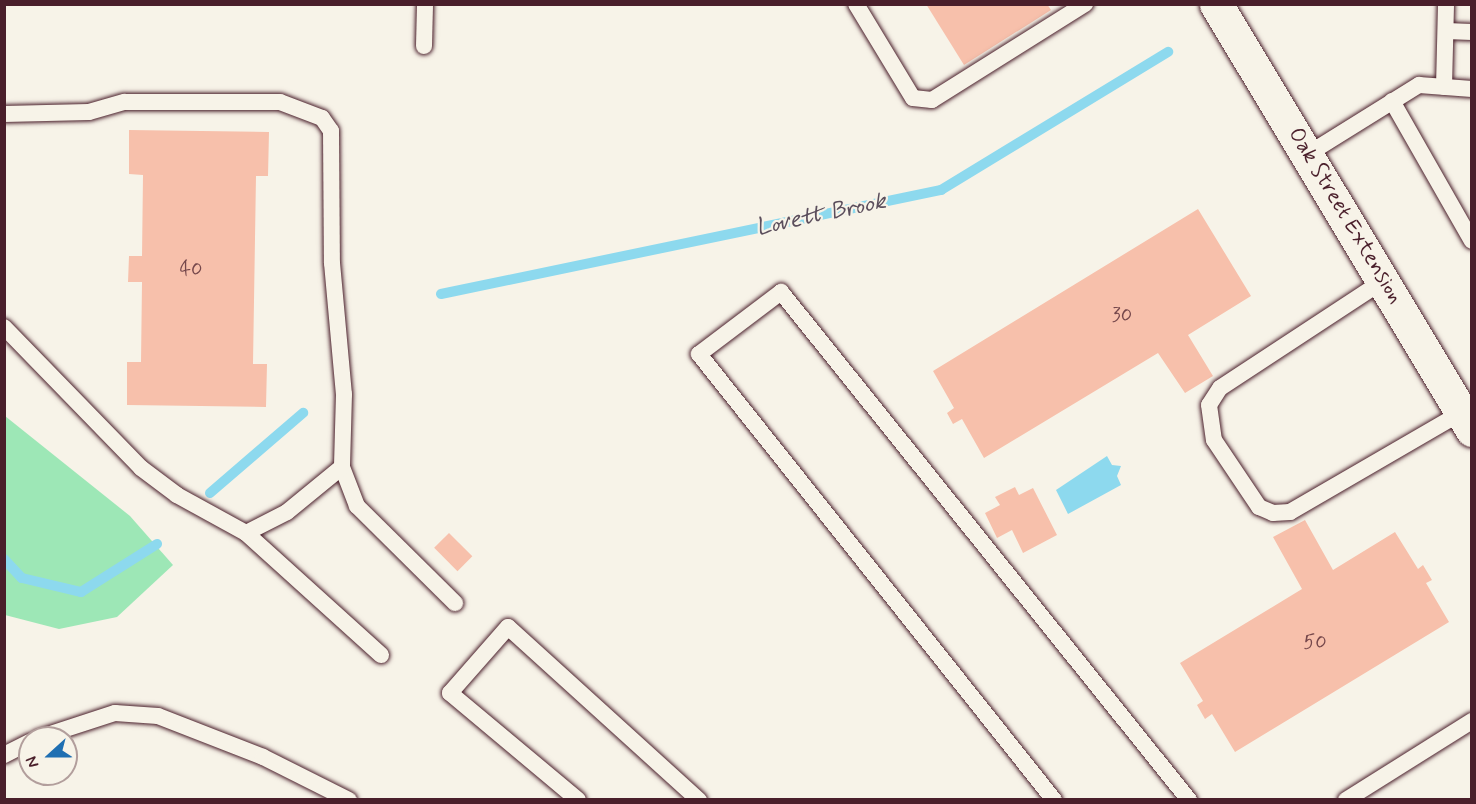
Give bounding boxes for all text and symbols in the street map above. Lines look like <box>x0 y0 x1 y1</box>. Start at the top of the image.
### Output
street label: Oak Street Extension <box>1280 119 1410 313</box>
water label: Lovett Brook <box>753 187 889 243</box>
house number: 40 <box>179 257 203 281</box>
house number: 30 <box>1112 303 1132 327</box>
house number: 50 <box>1303 630 1327 654</box>
north arrow <box>18 726 78 786</box>
text: N <box>21 753 44 771</box>

